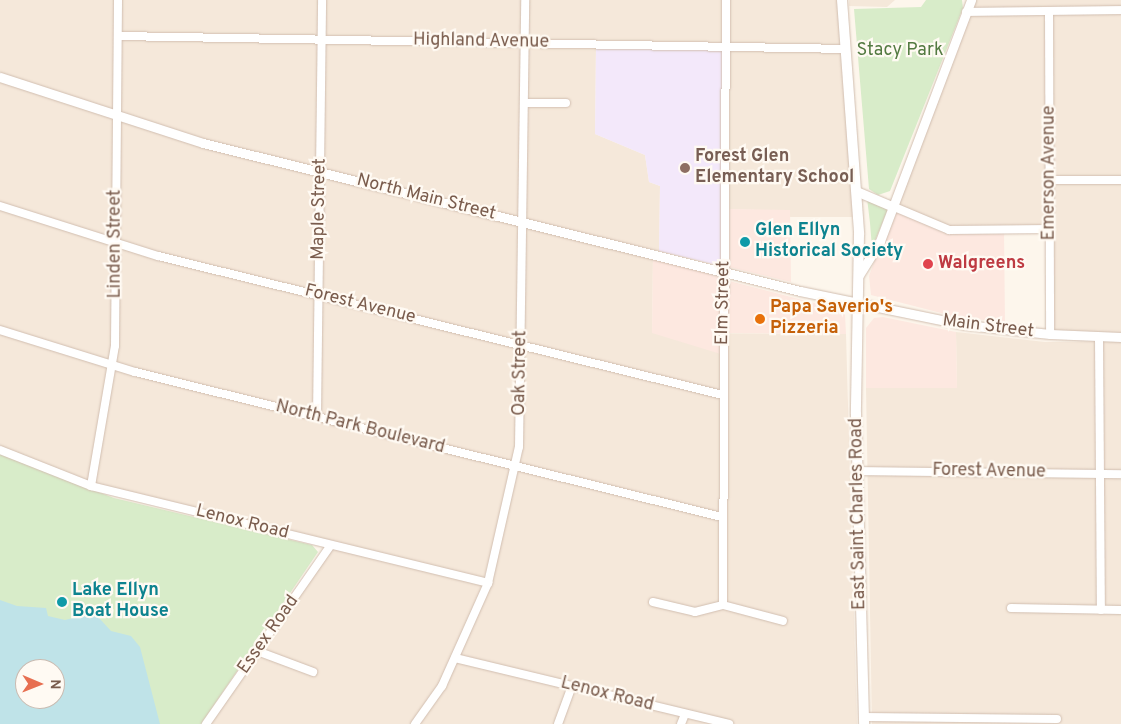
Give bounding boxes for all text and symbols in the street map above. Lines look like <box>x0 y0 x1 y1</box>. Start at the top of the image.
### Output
street label: Highland Avenue <box>412 30 550 54</box>
park label: Stacy Park <box>856 40 944 62</box>
street label: Emerson Avenue <box>1039 105 1061 241</box>
place label: Forest Glen Elementary School <box>695 147 854 190</box>
street label: Maple Street <box>308 158 332 260</box>
marker: Forest Glen Elementary School <box>679 162 691 174</box>
street label: North Main Street <box>354 170 498 226</box>
street label: Linden Street <box>105 190 127 298</box>
place label: Glen Ellyn Historical Society <box>755 221 903 264</box>
marker: Glen Ellyn Historical Society <box>739 236 751 248</box>
place label: Walgreens <box>938 253 1025 275</box>
marker: Walgreens <box>922 258 934 270</box>
street label: Elm Street <box>712 261 736 345</box>
street label: Forest Avenue <box>302 281 418 329</box>
place label: Papa Saverio's Pizzeria <box>770 298 893 340</box>
street label: Main Street <box>941 311 1035 343</box>
marker: Papa Saverio's Pizzeria <box>754 313 766 325</box>
street label: Oak Street <box>509 330 533 416</box>
street label: North Park Boulevard <box>273 397 447 459</box>
street label: East Saint Charles Road <box>847 418 871 610</box>
street label: Forest Avenue <box>932 460 1046 484</box>
street label: Lenox Road <box>193 501 291 545</box>
place label: Lake Ellyn Boat House <box>72 581 169 624</box>
street label: Essex Road <box>234 591 304 679</box>
marker: Lake Ellyn Boat House <box>56 596 68 608</box>
north arrow <box>15 659 65 709</box>
street label: Lenox Road <box>558 673 656 717</box>
text: N <box>46 679 63 689</box>

